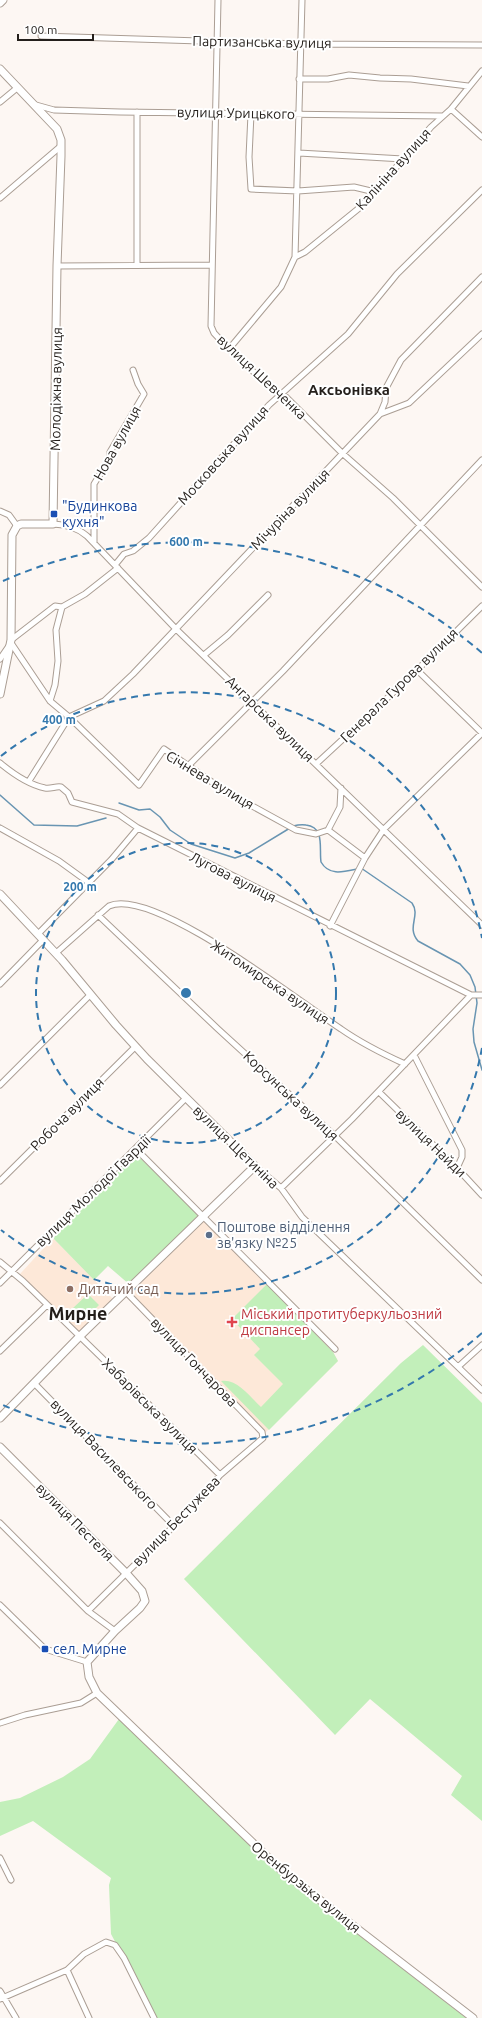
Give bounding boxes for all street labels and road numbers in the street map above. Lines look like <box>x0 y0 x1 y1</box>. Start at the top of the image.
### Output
street label: Партизанська вулиця <box>192 33 332 51</box>
street label: вулиця Урицького <box>177 104 295 122</box>
street label: Калініна вулиця <box>352 125 434 213</box>
street label: Молодіжна вулиця <box>47 327 65 451</box>
street label: вулиця Шевченка <box>214 331 310 423</box>
street label: Московська вулиця <box>174 402 272 508</box>
street label: Нова вулиця <box>90 403 144 483</box>
street label: Мічуріна вулиця <box>247 465 333 553</box>
street label: Генерала Гурова вулиця <box>337 625 461 745</box>
street label: Ангарська вулиця <box>223 673 317 765</box>
street label: Січнева вулиця <box>163 747 257 813</box>
street label: Лугова вулиця <box>187 848 279 906</box>
street label: Житомирська вулиця <box>208 936 332 1028</box>
street label: Корсунська вулиця <box>240 1048 342 1144</box>
street label: Робоча вулиця <box>27 1074 107 1154</box>
street label: вулиця Щетиніна <box>190 1102 282 1192</box>
street label: вулиця Найди <box>393 1106 469 1180</box>
street label: вулиця Молодої Гвардії <box>32 1132 154 1250</box>
street label: вулиця Гончарова <box>147 1314 241 1410</box>
street label: Хабарівська вулиця <box>99 1355 201 1457</box>
street label: вулиця Василевського <box>47 1396 161 1512</box>
street label: вулиця Бестужева <box>129 1473 223 1569</box>
street label: вулиця Пестеля <box>33 1480 117 1564</box>
street label: Оренбурзька вулиця <box>248 1838 364 1936</box>

